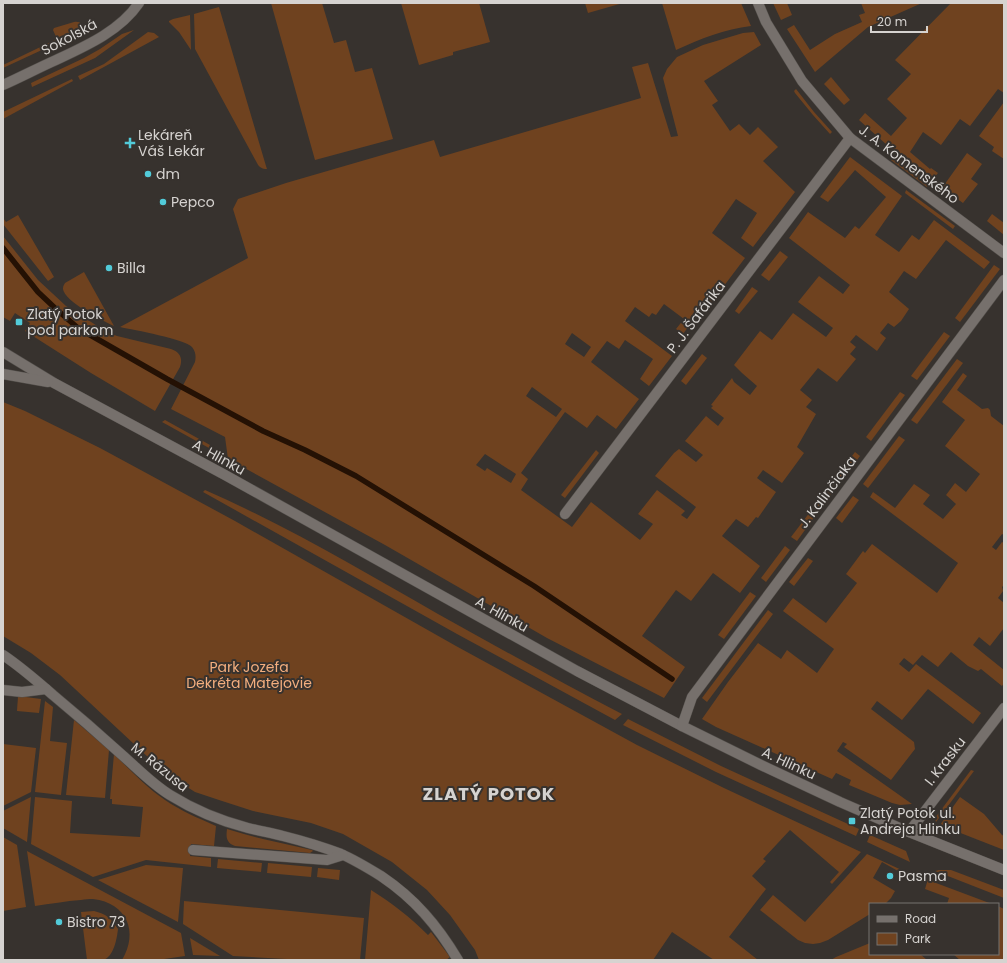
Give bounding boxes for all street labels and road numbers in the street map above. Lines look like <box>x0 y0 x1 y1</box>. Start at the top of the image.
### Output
street label: Sokolská <box>37 14 101 60</box>
street label: J. A. Komenského <box>855 120 963 208</box>
street label: P. J. Šafárika <box>662 277 730 357</box>
street label: A. Hlinku <box>189 434 249 480</box>
street label: J. Kalinčiaka <box>793 452 861 532</box>
street label: A. Hlinku <box>472 591 532 637</box>
street label: I. Krasku <box>920 733 970 789</box>
street label: M. Rázusa <box>127 738 193 796</box>
street label: A. Hlinku <box>759 742 819 784</box>

